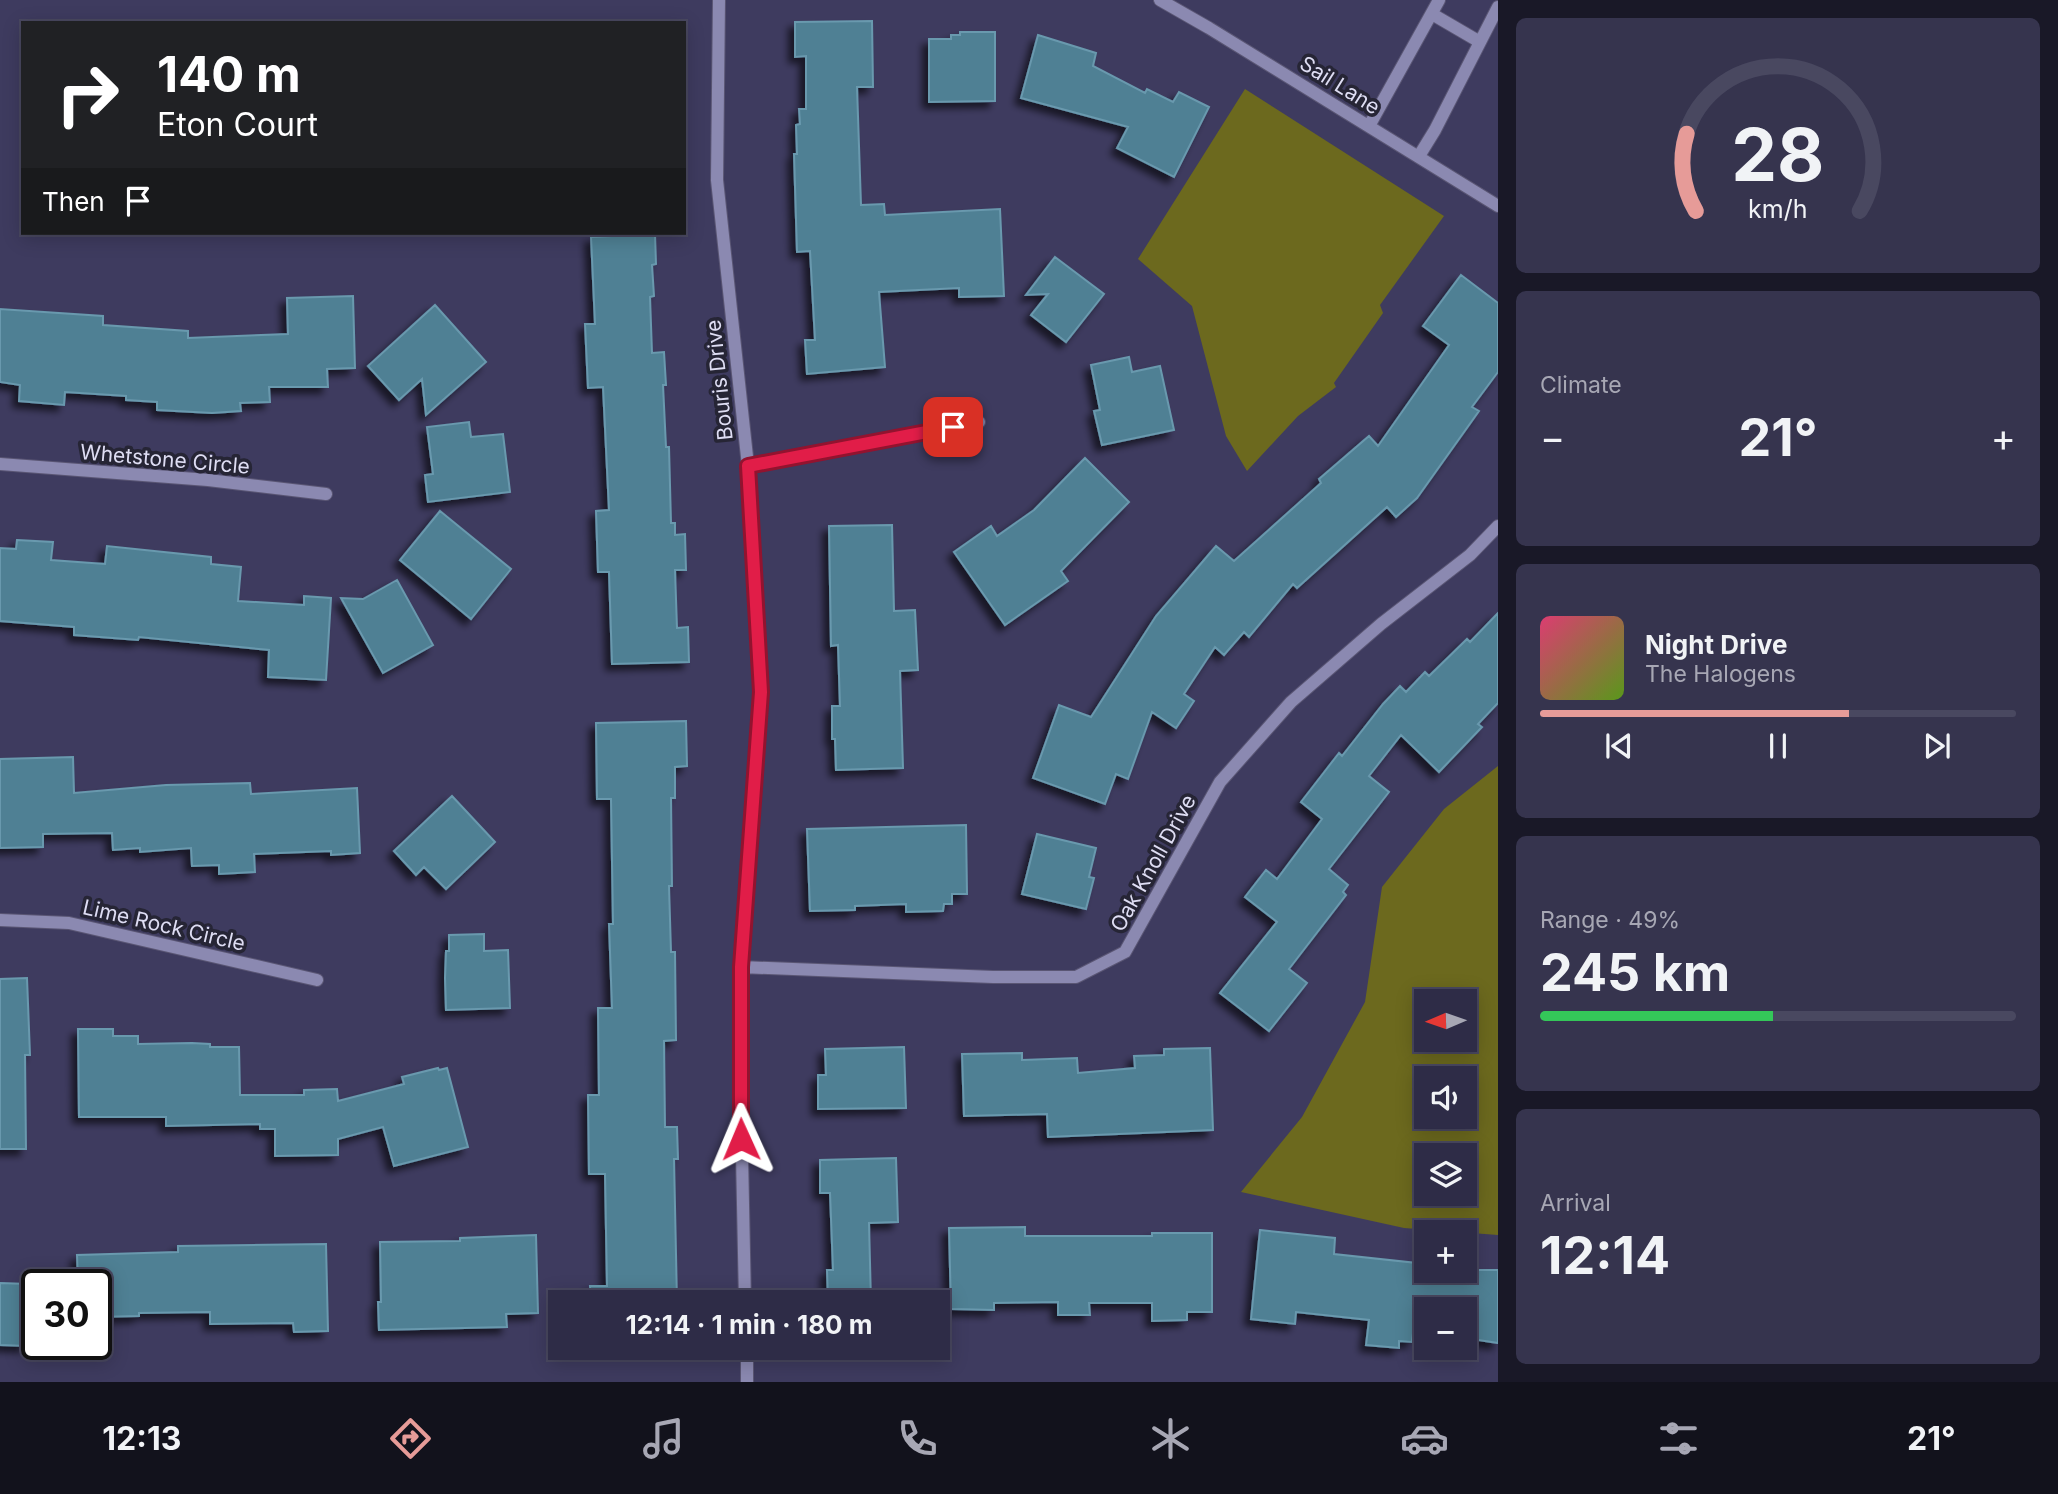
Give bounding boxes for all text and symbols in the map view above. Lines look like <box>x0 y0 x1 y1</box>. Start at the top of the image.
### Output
text: 140 m <box>157 45 301 104</box>
icon: right <box>42 49 133 140</box>
street label: Sail Lane <box>1295 51 1385 119</box>
text: Eton Court <box>157 105 318 144</box>
text: 28 <box>1731 111 1825 200</box>
icon: arrive <box>119 182 157 220</box>
text: Then <box>42 186 105 217</box>
text: km/h <box>1748 194 1808 224</box>
street label: Bouris Drive <box>700 318 738 442</box>
text: Climate <box>1540 371 1622 399</box>
pin <box>923 397 983 457</box>
text: 21° <box>1738 406 1818 469</box>
icon: arrive <box>934 408 972 446</box>
text: − <box>1540 414 1565 460</box>
text: + <box>1991 414 2016 460</box>
street label: Whetstone Circle <box>79 439 251 479</box>
text: Night Drive <box>1645 629 1787 660</box>
text: The Halogens <box>1645 660 1796 688</box>
icon: previous <box>1600 727 1638 765</box>
icon: pause <box>1759 727 1797 765</box>
icon: next <box>1918 727 1956 765</box>
street label: Oak Knoll Drive <box>1105 790 1201 936</box>
street label: Lime Rock Circle <box>80 894 248 956</box>
text: Range · 49% <box>1540 906 1680 934</box>
text: 245 km <box>1540 941 1730 1004</box>
north arrow <box>1414 989 1477 1052</box>
map controls <box>1414 989 1477 1360</box>
button: sound <box>1414 1066 1477 1129</box>
position arrow <box>704 1102 778 1176</box>
button: layers <box>1414 1143 1477 1206</box>
text: Arrival <box>1540 1189 1611 1217</box>
button: + <box>1414 1220 1477 1283</box>
text: 12:14 <box>1540 1224 1670 1287</box>
speed limit sign: 30 <box>21 1269 112 1360</box>
button: − <box>1414 1297 1477 1360</box>
text: 12:14 · 1 min · 180 m <box>626 1309 872 1340</box>
icon: directions <box>386 1414 435 1463</box>
icon: music <box>639 1414 688 1463</box>
icon: phone <box>893 1414 942 1463</box>
icon: climate <box>1146 1414 1195 1463</box>
icon: car <box>1400 1414 1449 1463</box>
icon: filters <box>1654 1414 1703 1463</box>
text: 12:13 <box>102 1419 181 1458</box>
text: 21° <box>1907 1419 1956 1458</box>

